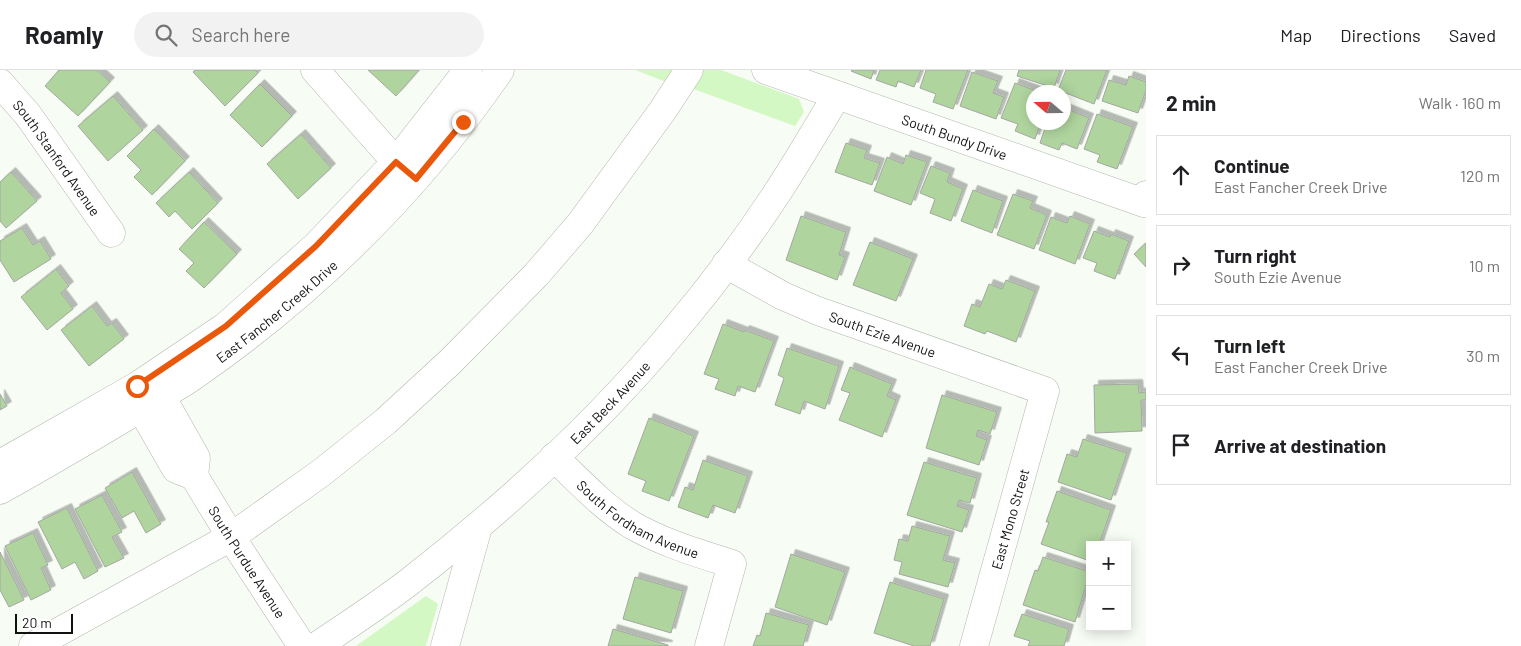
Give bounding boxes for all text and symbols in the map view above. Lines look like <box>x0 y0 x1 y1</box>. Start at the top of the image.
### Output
search box <box>134 12 484 57</box>
text: Roamly <box>25 20 104 49</box>
icon: search <box>152 21 180 49</box>
text: Search here <box>192 23 290 46</box>
text: Map <box>1280 24 1312 46</box>
text: Directions <box>1340 24 1421 46</box>
text: Saved <box>1449 24 1496 46</box>
north arrow <box>1026 85 1071 130</box>
text: 2 min <box>1166 90 1216 115</box>
text: Walk · 160 m <box>1419 93 1501 112</box>
street label: South Stanford Avenue <box>10 96 105 219</box>
street label: South Bundy Drive <box>900 110 1010 163</box>
route end <box>452 111 475 134</box>
text: Continue <box>1214 154 1290 177</box>
icon: ahead <box>1167 161 1195 189</box>
text: 120 m <box>1460 166 1500 185</box>
text: East Fancher Creek Drive <box>1214 177 1388 196</box>
text: Turn right <box>1214 244 1296 267</box>
icon: right <box>1167 251 1195 279</box>
street label: East Fancher Creek Drive <box>212 256 340 366</box>
text: 10 m <box>1469 256 1500 275</box>
text: South Ezie Avenue <box>1214 267 1342 286</box>
street label: South Ezie Avenue <box>827 307 938 360</box>
text: Turn left <box>1214 334 1285 357</box>
icon: left <box>1167 341 1195 369</box>
text: 30 m <box>1466 346 1500 365</box>
street label: East Beck Avenue <box>566 357 653 447</box>
text: East Fancher Creek Drive <box>1214 357 1388 376</box>
route start <box>126 375 149 398</box>
icon: arrive <box>1167 431 1195 459</box>
text: Arrive at destination <box>1214 434 1386 457</box>
street label: East Mono Street <box>987 467 1033 571</box>
street label: South Fordham Avenue <box>574 476 701 561</box>
street label: South Purdue Avenue <box>205 503 290 621</box>
map controls <box>1086 541 1131 631</box>
button: + <box>1086 541 1131 586</box>
button: − <box>1086 586 1131 631</box>
scale bar <box>15 611 72 634</box>
text: 20 m <box>22 614 52 631</box>

